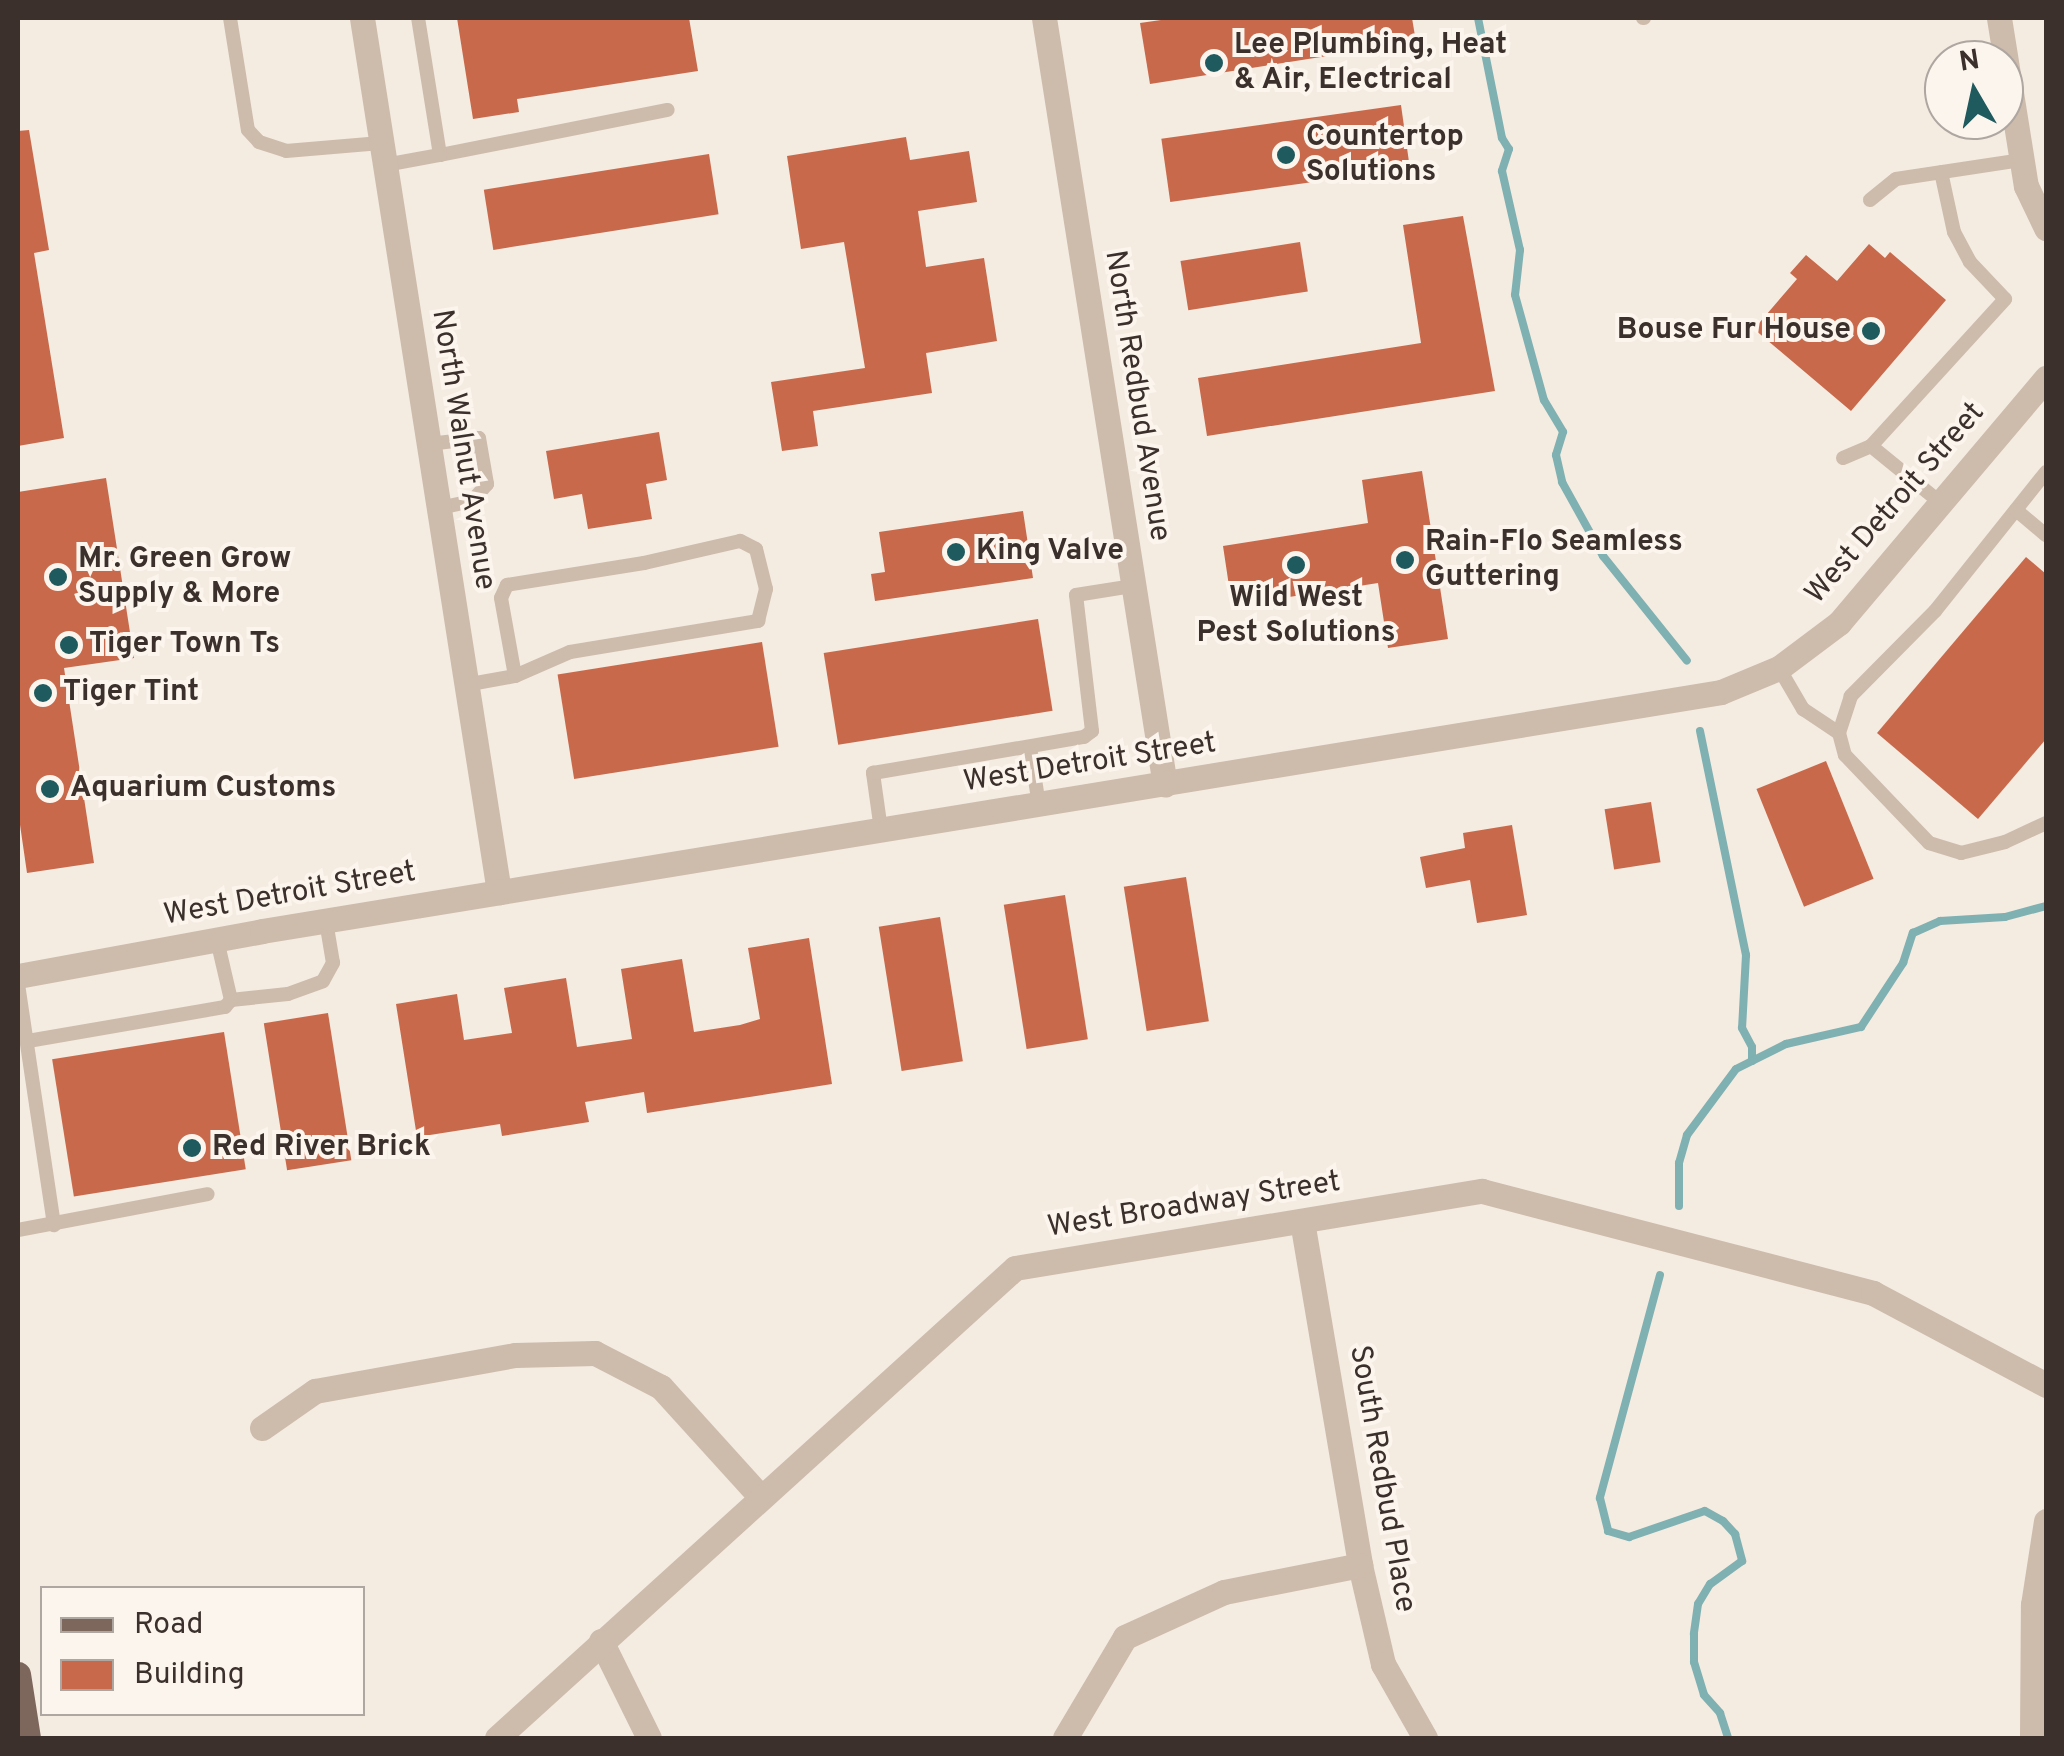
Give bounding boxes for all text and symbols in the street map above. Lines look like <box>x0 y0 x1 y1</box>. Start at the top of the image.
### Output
place label: Lee Plumbing, Heat & Air, Electrical <box>1234 28 1507 98</box>
north arrow <box>1924 40 2024 140</box>
text: N <box>1957 43 1982 82</box>
marker: Lee Plumbing, Heat & Air, Electrical <box>1203 52 1225 74</box>
place label: Countertop Solutions <box>1306 120 1464 190</box>
marker: Countertop Solutions <box>1275 144 1297 166</box>
street label: North Redbud Avenue <box>1095 247 1177 545</box>
street label: North Walnut Avenue <box>422 306 502 594</box>
place label: Bouse Fur House <box>1617 313 1851 349</box>
marker: Bouse Fur House <box>1860 320 1882 342</box>
street label: West Detroit Street <box>1799 396 1993 612</box>
place label: Rain-Flo Seamless Guttering <box>1425 525 1683 596</box>
place label: King Valve <box>976 534 1125 570</box>
marker: King Valve <box>945 541 967 563</box>
place label: Mr. Green Grow Supply & More <box>78 542 291 612</box>
marker: Rain-Flo Seamless Guttering <box>1394 549 1416 571</box>
marker: Wild West Pest Solutions <box>1285 554 1307 576</box>
marker: Mr. Green Grow Supply & More <box>47 566 69 588</box>
place label: Wild West Pest Solutions <box>1196 581 1396 652</box>
place label: Tiger Town Ts <box>89 627 280 663</box>
marker: Tiger Town Ts <box>58 634 80 656</box>
place label: Tiger Tint <box>63 675 199 711</box>
marker: Tiger Tint <box>32 682 54 704</box>
street label: West Detroit Street <box>961 726 1219 802</box>
place label: Aquarium Customs <box>70 771 336 807</box>
marker: Aquarium Customs <box>39 778 61 800</box>
street label: West Detroit Street <box>161 855 419 935</box>
place label: Red River Brick <box>212 1130 431 1166</box>
marker: Red River Brick <box>181 1137 203 1159</box>
street label: West Broadway Street <box>1045 1165 1343 1247</box>
street label: South Redbud Place <box>1340 1343 1422 1615</box>
legend <box>40 1586 365 1716</box>
text: Road <box>134 1607 203 1644</box>
text: Building <box>134 1657 245 1694</box>

